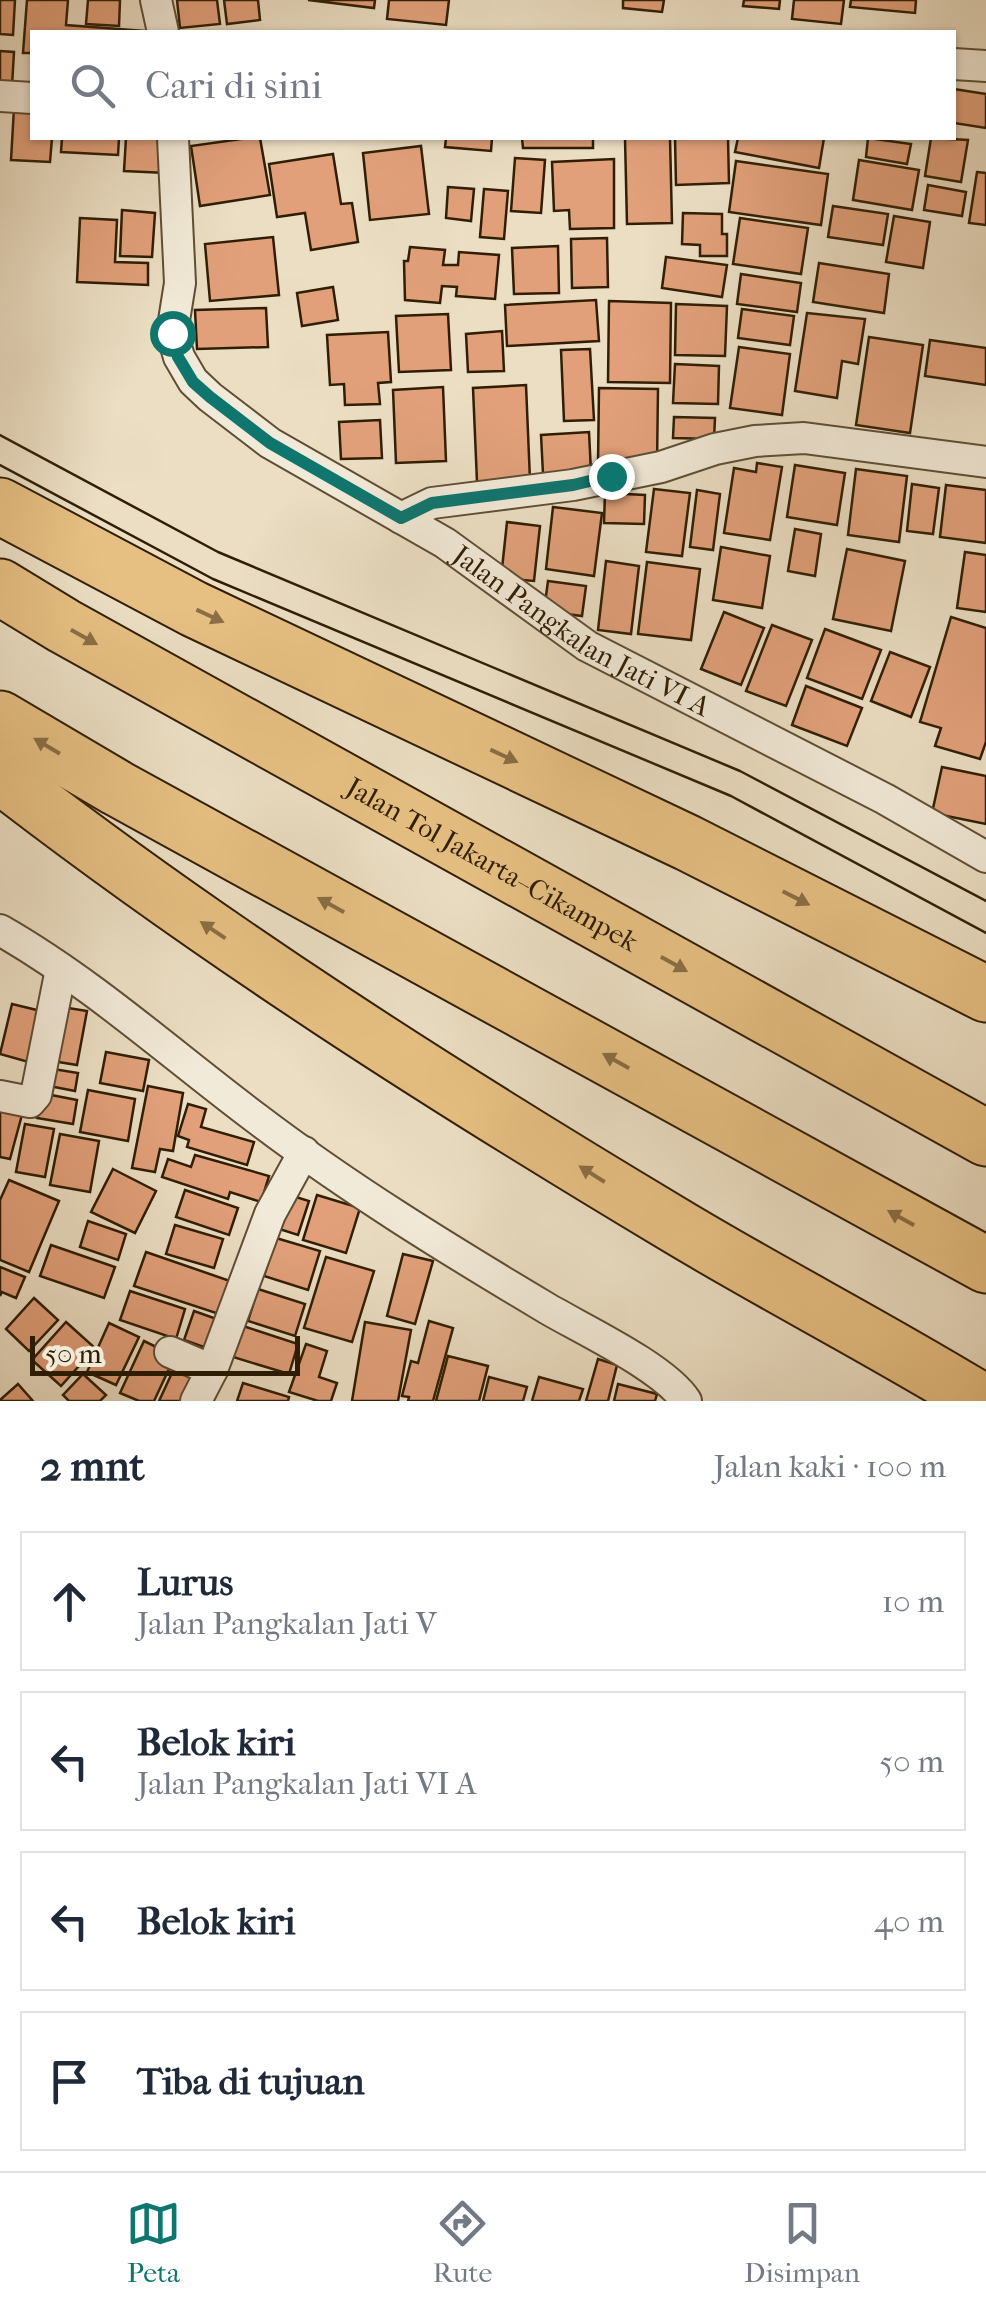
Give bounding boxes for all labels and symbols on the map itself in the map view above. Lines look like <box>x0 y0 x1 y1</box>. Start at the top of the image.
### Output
route start <box>150 311 196 357</box>
route end <box>589 454 635 500</box>
street label: Jalan Pangkalan Jati VI A <box>445 537 717 723</box>
one-way arrow <box>196 608 225 625</box>
one-way arrow <box>69 628 98 645</box>
one-way arrow <box>33 738 61 756</box>
one-way arrow <box>490 747 519 764</box>
street label: Jalan Tol Jakarta–Cikampek <box>339 769 644 958</box>
one-way arrow <box>782 889 811 906</box>
one-way arrow <box>316 897 345 914</box>
one-way arrow <box>199 921 226 940</box>
one-way arrow <box>659 956 688 973</box>
one-way arrow <box>601 1053 630 1070</box>
one-way arrow <box>578 1166 606 1183</box>
one-way arrow <box>886 1209 915 1226</box>
scale bar <box>30 1331 300 1376</box>

